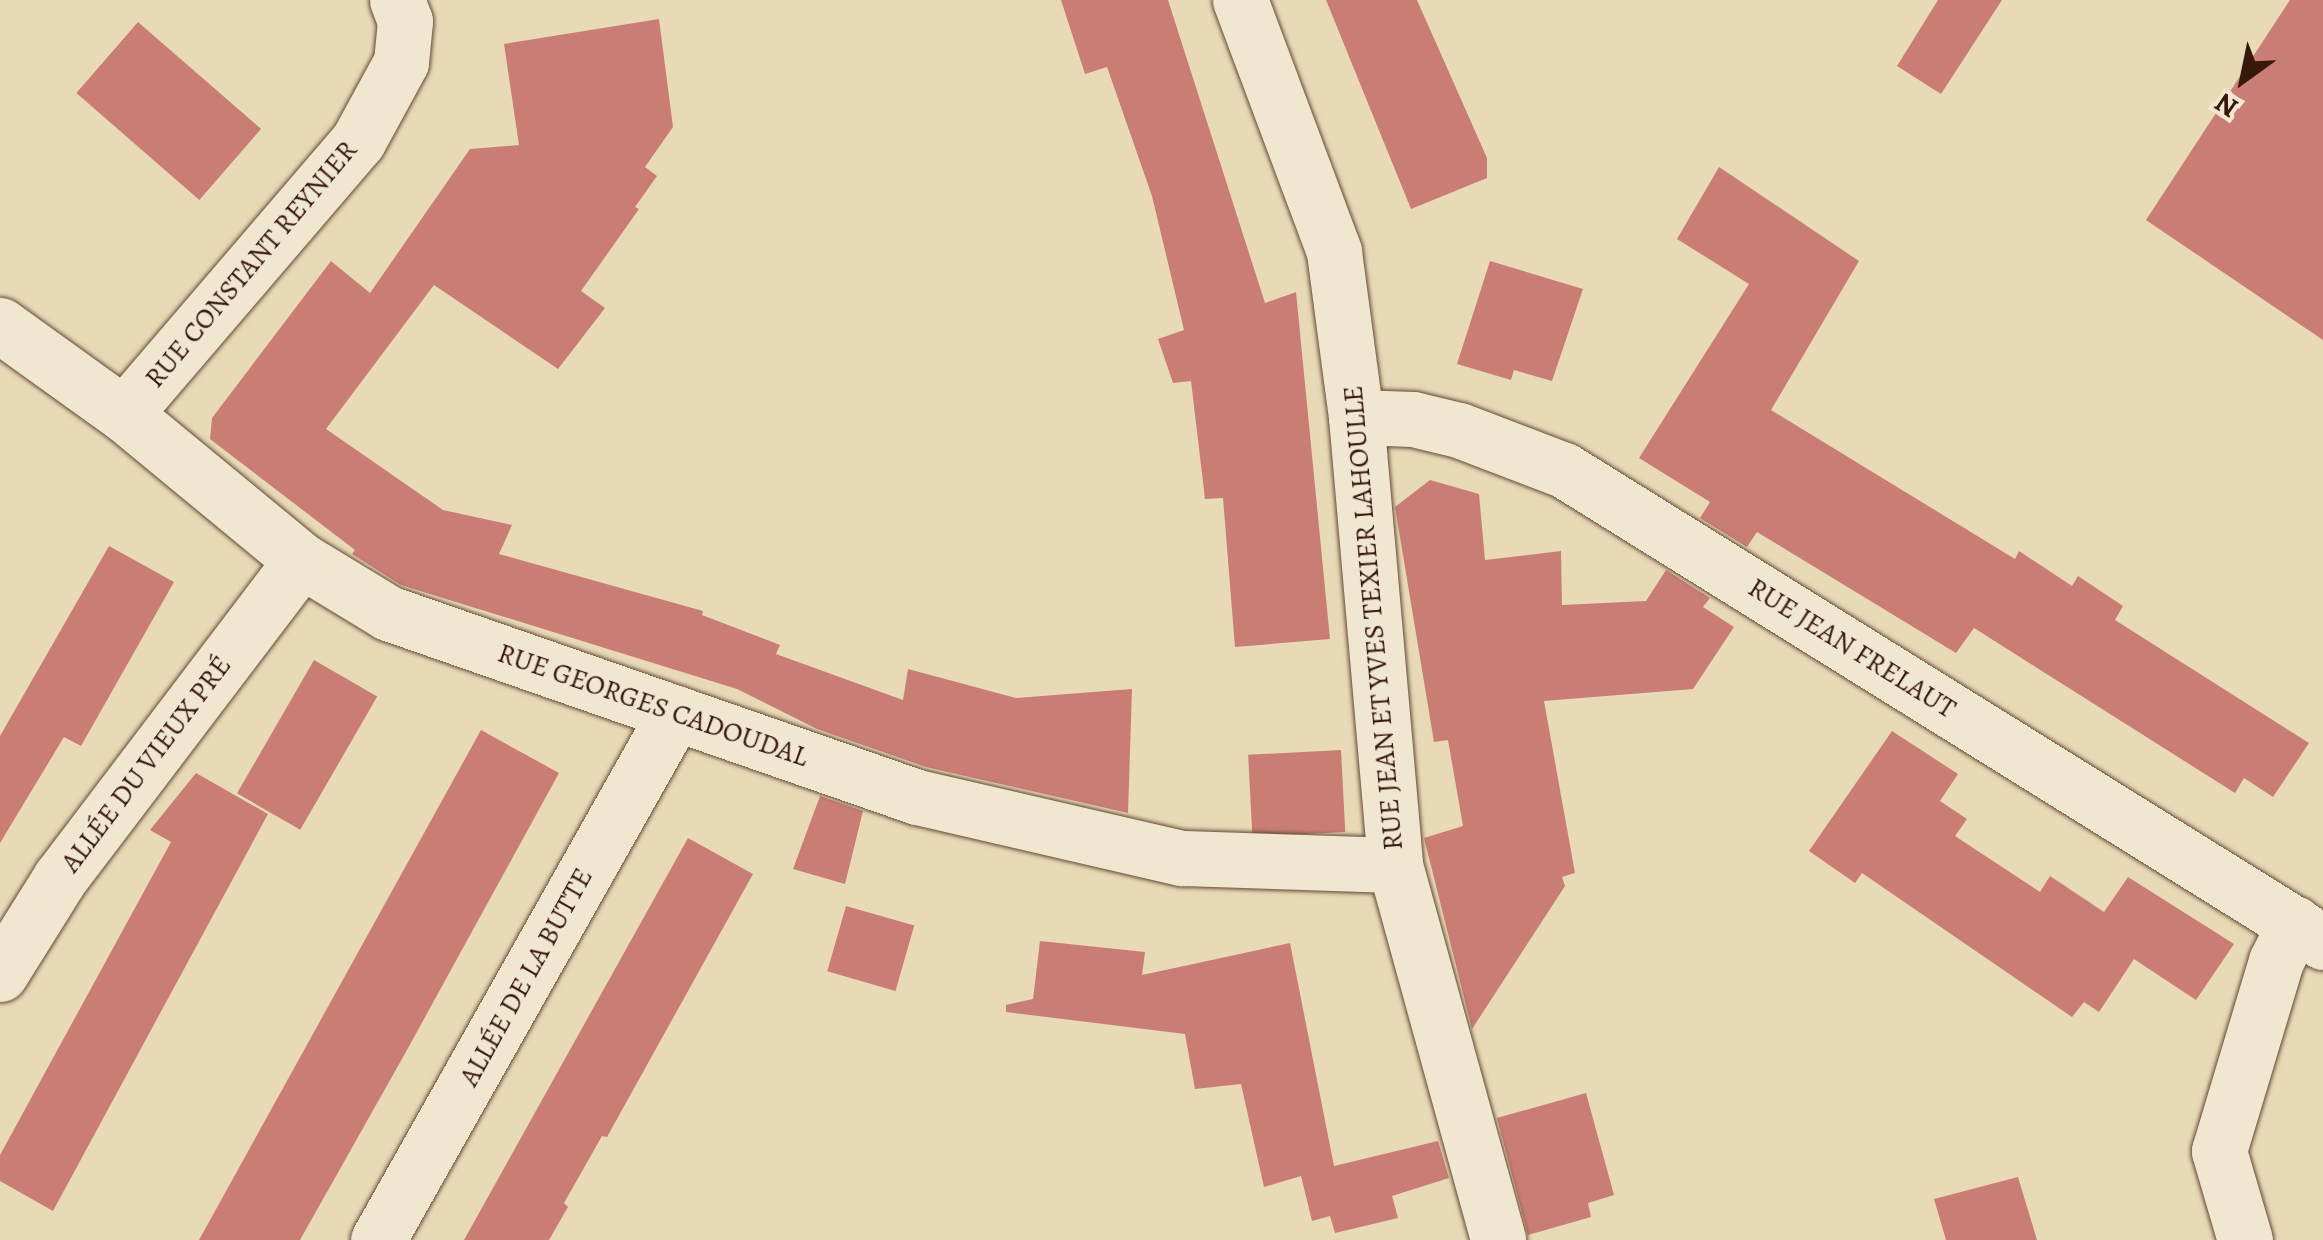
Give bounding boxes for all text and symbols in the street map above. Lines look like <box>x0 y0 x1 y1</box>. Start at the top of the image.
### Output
north arrow <box>2193 30 2293 130</box>
text: N <box>2208 84 2246 127</box>
street label: RUE CONSTANT REYNIER <box>138 134 364 394</box>
street label: RUE JEAN ET YVES TEXIER LAHOULLE <box>1336 384 1410 852</box>
street label: RUE JEAN FRELAUT <box>1742 571 1962 725</box>
street label: RUE GEORGES CADOUDAL <box>493 636 813 774</box>
street label: ALLÉE DU VIEUX PRÉ <box>54 649 238 879</box>
street label: ALLÉE DE LA BUTTE <box>452 862 600 1092</box>

